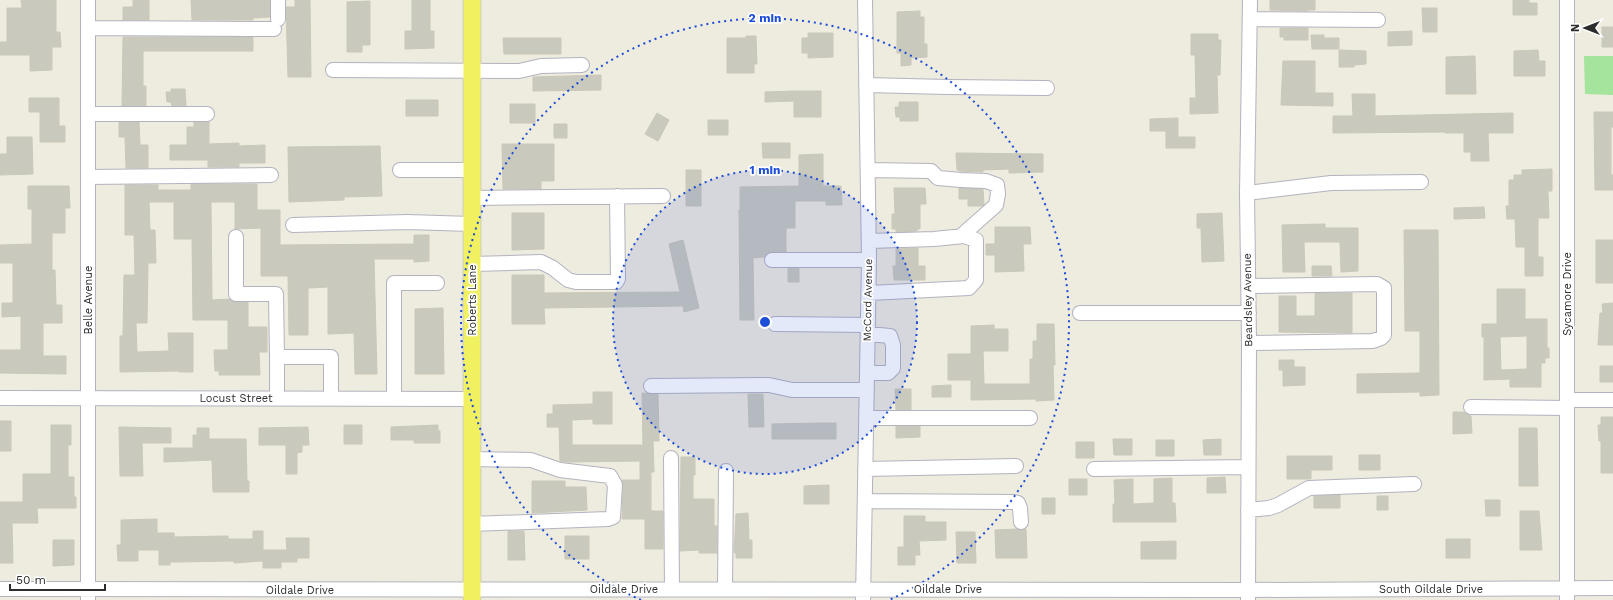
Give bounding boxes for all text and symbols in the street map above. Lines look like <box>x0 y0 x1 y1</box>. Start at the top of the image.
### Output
north arrow <box>1565 8 1605 48</box>
text: 2 min <box>749 11 781 25</box>
text: N <box>1569 24 1582 32</box>
text: 1 min <box>750 163 780 177</box>
street label: Sycamore Drive <box>1561 252 1574 336</box>
street label: Beardsley Avenue <box>1241 253 1255 347</box>
street label: McCord Avenue <box>861 258 875 342</box>
street label: Roberts Lane <box>466 264 479 336</box>
street label: Belle Avenue <box>82 266 95 334</box>
centre of rings <box>758 315 772 329</box>
street label: Locust Street <box>199 392 273 405</box>
scale bar <box>10 566 105 592</box>
text: 50 m <box>16 573 46 587</box>
street label: Oildale Drive <box>590 583 658 596</box>
street label: Oildale Drive <box>914 583 982 596</box>
street label: South Oildale Drive <box>1379 583 1483 596</box>
street label: Oildale Drive <box>266 584 334 597</box>

